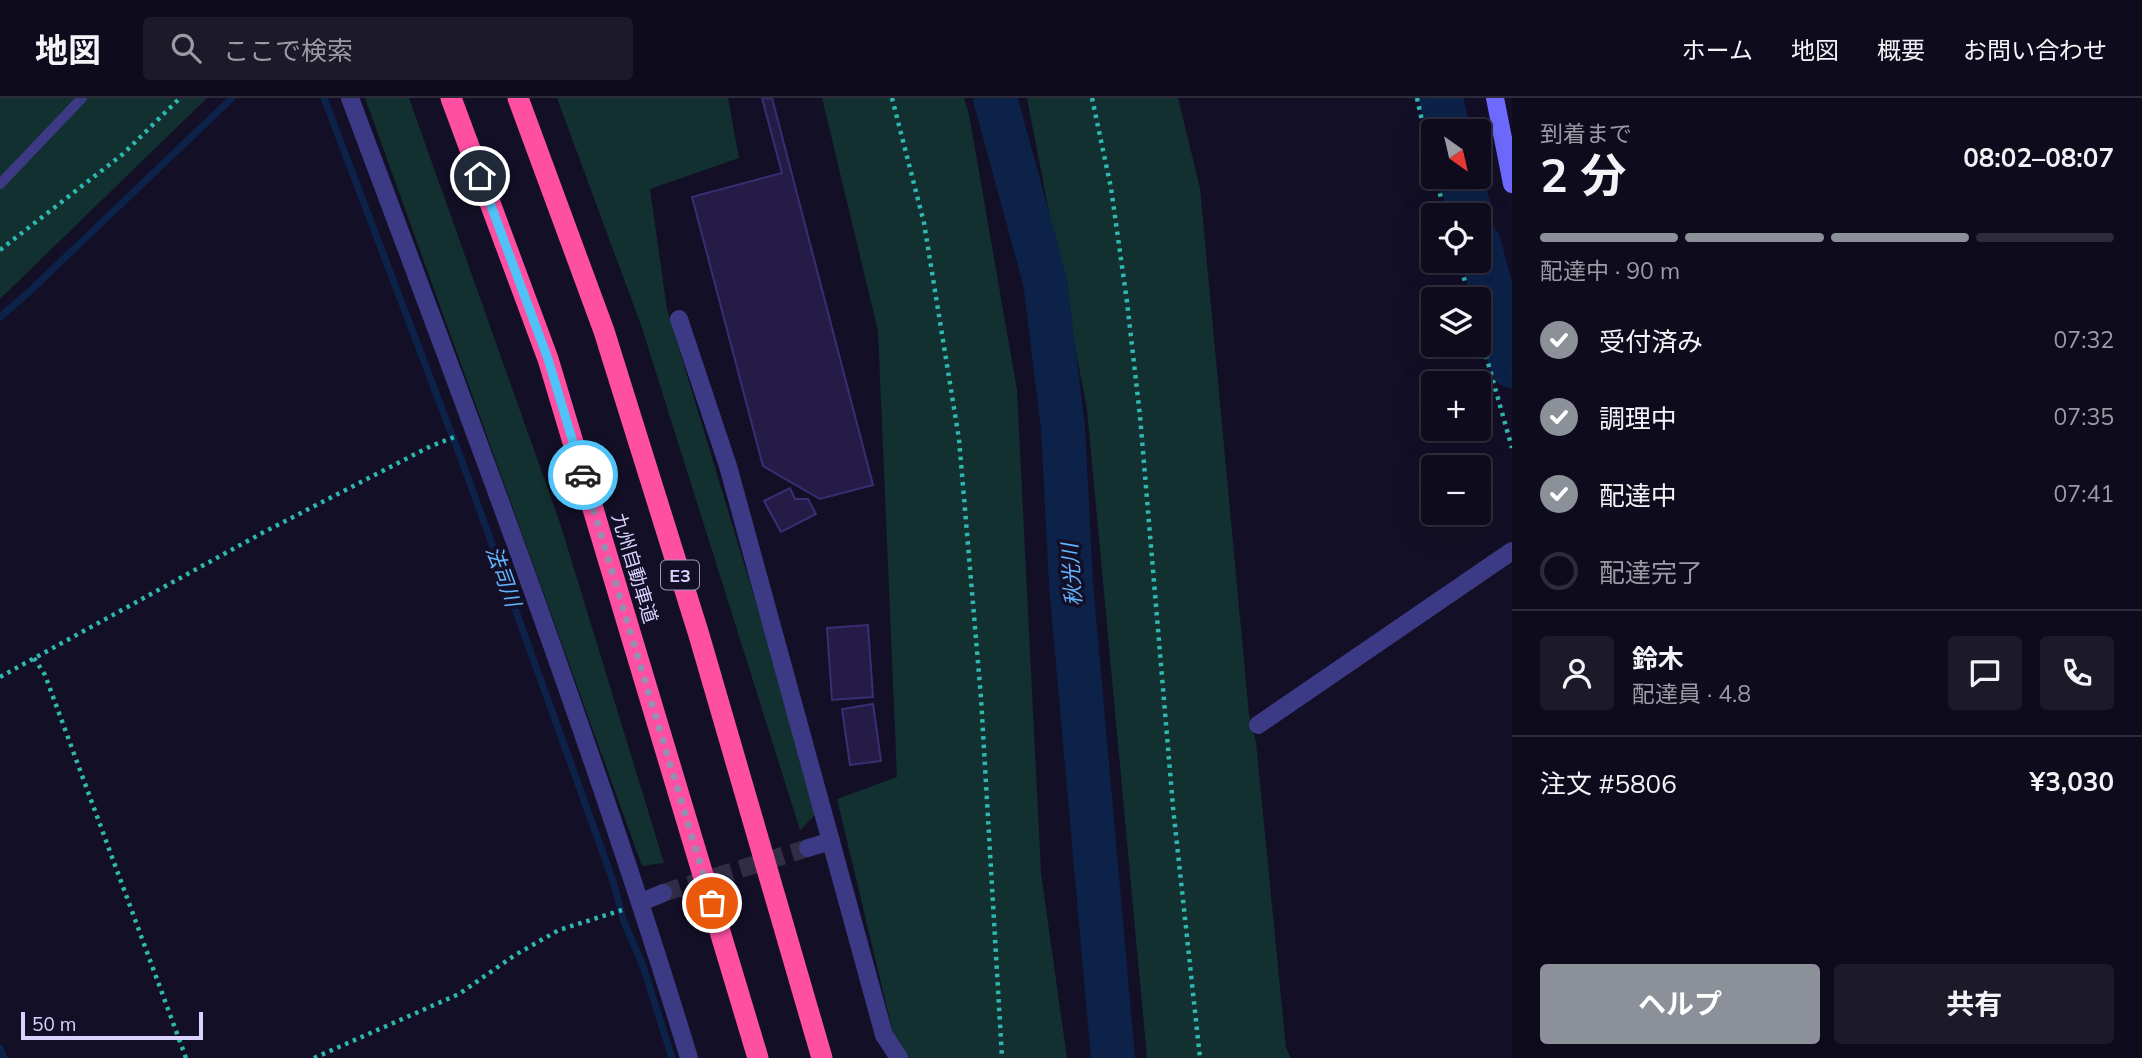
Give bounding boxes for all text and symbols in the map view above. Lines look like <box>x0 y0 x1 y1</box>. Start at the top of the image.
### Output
search box <box>143 17 633 80</box>
text: 地図 <box>35 29 101 70</box>
icon: search <box>167 29 205 67</box>
text: ここで検索 <box>223 34 353 67</box>
text: ホーム <box>1682 35 1753 65</box>
text: 地図 <box>1791 35 1839 65</box>
text: 概要 <box>1877 35 1925 65</box>
text: お問い合わせ <box>1963 35 2107 65</box>
north arrow <box>1421 119 1491 189</box>
map controls <box>1421 119 1491 525</box>
text: 到着まで <box>1540 119 1632 148</box>
text: 08:02–08:07 <box>1963 141 2114 174</box>
pin <box>450 146 510 206</box>
text: 2 分 <box>1540 146 1626 204</box>
icon: home <box>461 157 499 195</box>
button: locate <box>1421 203 1491 273</box>
text: 配達中 · 90 m <box>1540 256 1680 285</box>
button: layers <box>1421 287 1491 357</box>
icon: check <box>1540 321 1578 359</box>
text: 受付済み <box>1599 325 1703 358</box>
text: 07:32 <box>2054 325 2114 354</box>
button: + <box>1421 371 1491 441</box>
icon: check <box>1540 398 1578 436</box>
text: 調理中 <box>1599 402 1677 435</box>
text: 07:35 <box>2054 402 2114 431</box>
courier <box>548 440 618 510</box>
button: − <box>1421 455 1491 525</box>
icon: car <box>564 456 602 494</box>
icon: check <box>1540 475 1578 513</box>
text: 配達中 <box>1599 479 1677 512</box>
text: 07:41 <box>2054 479 2114 508</box>
street label: 九州自動車道 <box>607 510 663 626</box>
water label: 秋光川 <box>1056 541 1086 607</box>
water label: 法司川 <box>481 542 528 612</box>
text: 配達完了 <box>1599 556 1703 589</box>
road number: E3 <box>661 560 699 589</box>
button: person <box>1540 636 1614 710</box>
button: chat <box>1948 636 2022 710</box>
button: phone <box>2040 636 2114 710</box>
text: 鈴木 <box>1632 642 1684 675</box>
text: 配達員 · 4.8 <box>1632 679 1751 708</box>
text: ¥3,030 <box>2030 765 2114 798</box>
text: 注文 #5806 <box>1540 767 1677 800</box>
pin <box>682 873 742 933</box>
icon: bag <box>693 884 731 922</box>
button: ヘルプ <box>1540 964 1820 1044</box>
button: 共有 <box>1834 964 2114 1044</box>
scale bar <box>21 1009 203 1041</box>
text: 50 m <box>32 1012 76 1036</box>

